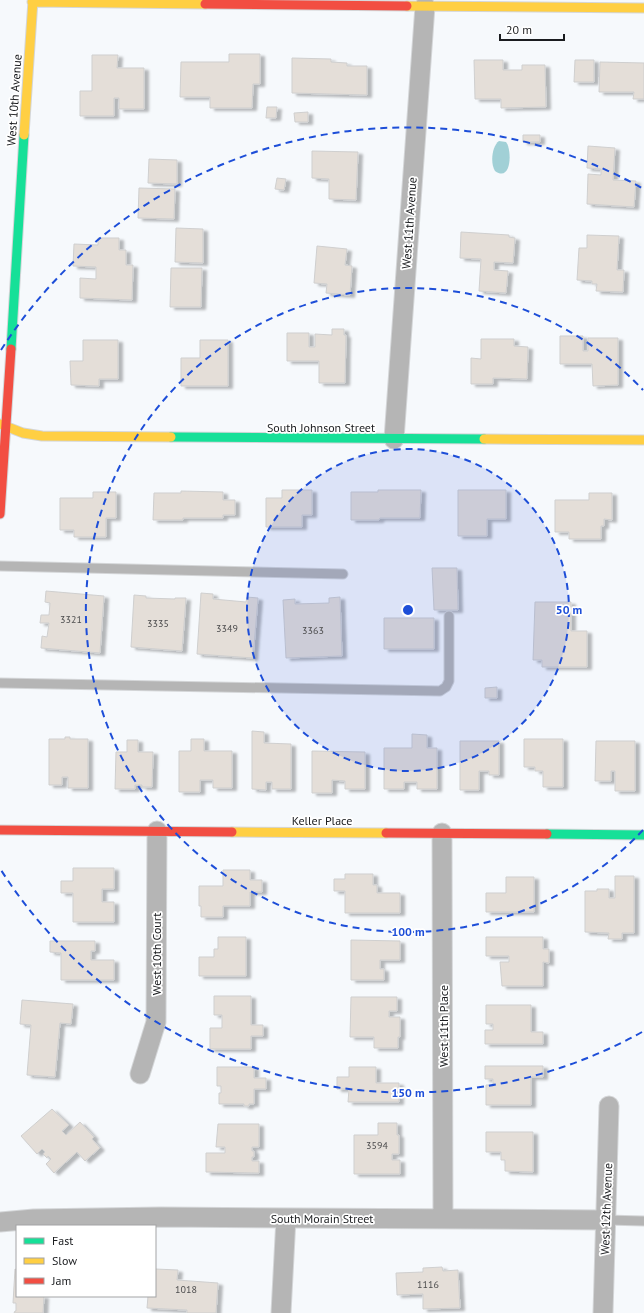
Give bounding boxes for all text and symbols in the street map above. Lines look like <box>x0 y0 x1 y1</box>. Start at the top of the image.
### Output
scale bar <box>500 16 564 42</box>
text: 20 m <box>506 22 532 37</box>
street label: West 10th Avenue <box>3 54 25 146</box>
street label: West 11th Avenue <box>398 177 420 269</box>
street label: South Johnson Street <box>267 420 375 435</box>
text: 50 m <box>556 602 582 617</box>
centre of rings <box>401 603 415 617</box>
house number: 3321 <box>60 613 82 626</box>
house number: 3335 <box>147 617 169 630</box>
house number: 3349 <box>216 622 238 635</box>
house number: 3363 <box>302 624 324 637</box>
street label: Keller Place <box>292 813 352 828</box>
street label: West 10th Court <box>149 913 164 995</box>
text: 100 m <box>391 924 425 939</box>
street label: West 11th Place <box>436 985 451 1067</box>
text: 150 m <box>391 1085 425 1100</box>
house number: 3594 <box>366 1139 388 1152</box>
street label: West 12th Avenue <box>597 1163 615 1255</box>
street label: South Morain Street <box>271 1211 373 1226</box>
legend <box>16 1225 156 1297</box>
text: Fast <box>52 1233 73 1248</box>
text: Slow <box>52 1253 77 1268</box>
text: Jam <box>51 1273 71 1288</box>
house number: 1116 <box>417 1278 439 1291</box>
house number: 1018 <box>175 1283 197 1296</box>

